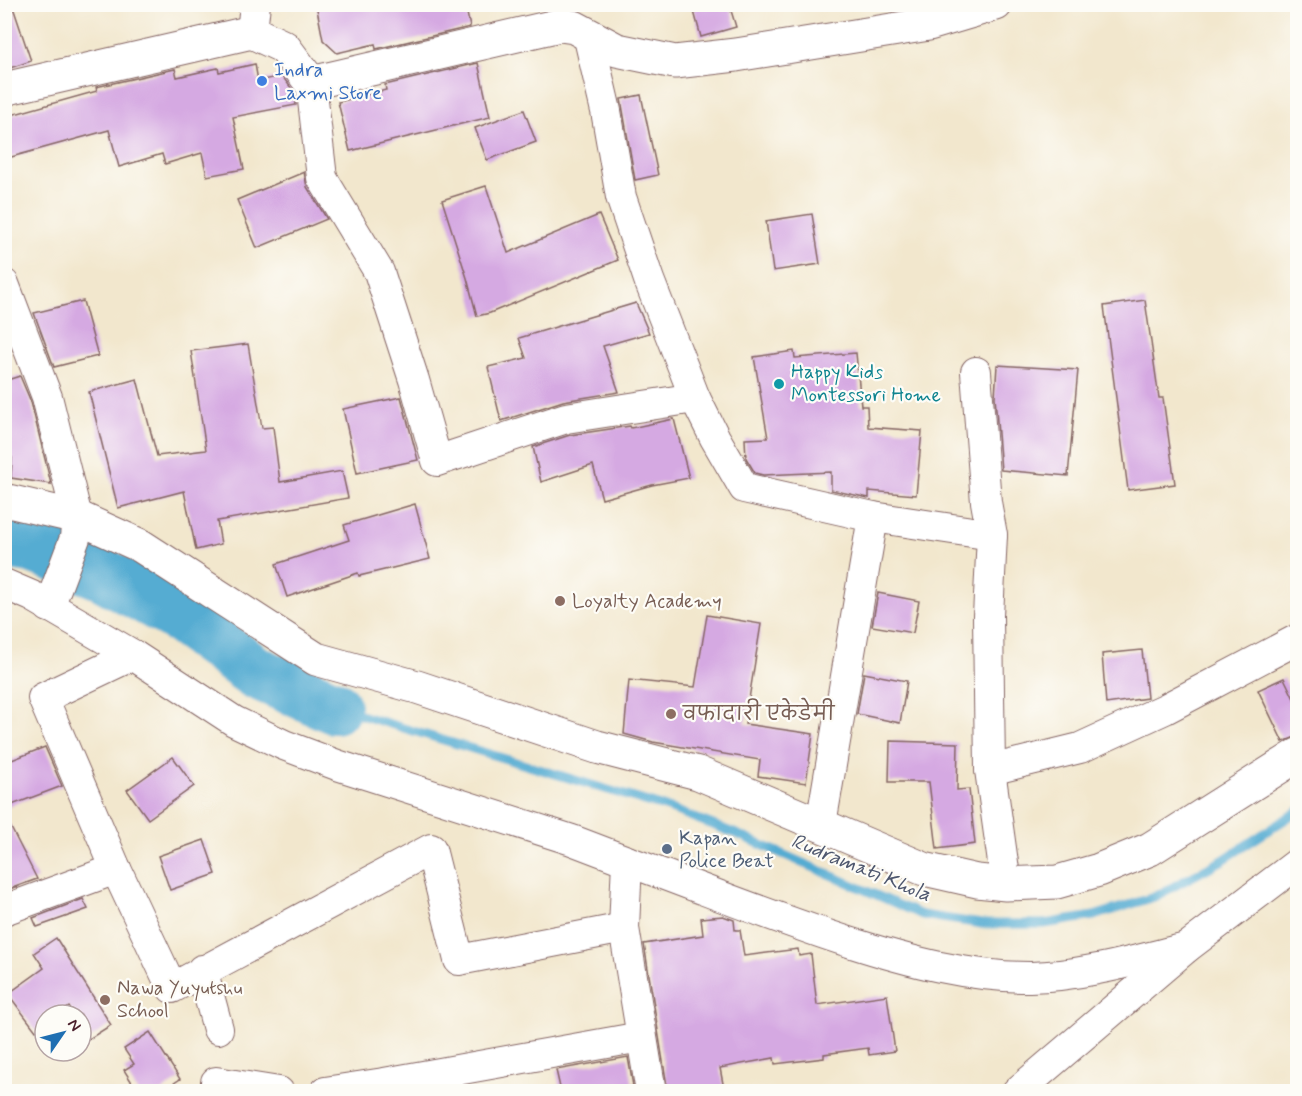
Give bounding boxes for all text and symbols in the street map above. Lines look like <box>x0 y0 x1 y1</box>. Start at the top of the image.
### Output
place label: Indra Laxmi Store <box>274 57 382 107</box>
marker: Indra Laxmi Store <box>255 74 269 88</box>
place label: Happy Kids Montessori Home <box>791 359 941 409</box>
marker: Happy Kids Montessori Home <box>772 377 786 391</box>
place label: Loyalty Academy <box>572 588 722 615</box>
marker: Loyalty Academy <box>553 594 567 608</box>
place label: वफादारी एकेडेमी <box>682 697 835 728</box>
marker: वफादारी एकेडेमी <box>664 707 678 721</box>
place label: Kapan Police Beat <box>679 825 774 875</box>
water label: Rudramati Khola <box>787 827 935 909</box>
marker: Kapan Police Beat <box>660 842 674 856</box>
place label: Nawa Yuyutshu School <box>117 975 243 1025</box>
marker: Nawa Yuyutshu School <box>98 993 112 1007</box>
north arrow <box>33 1003 93 1063</box>
text: N <box>62 1015 86 1036</box>

